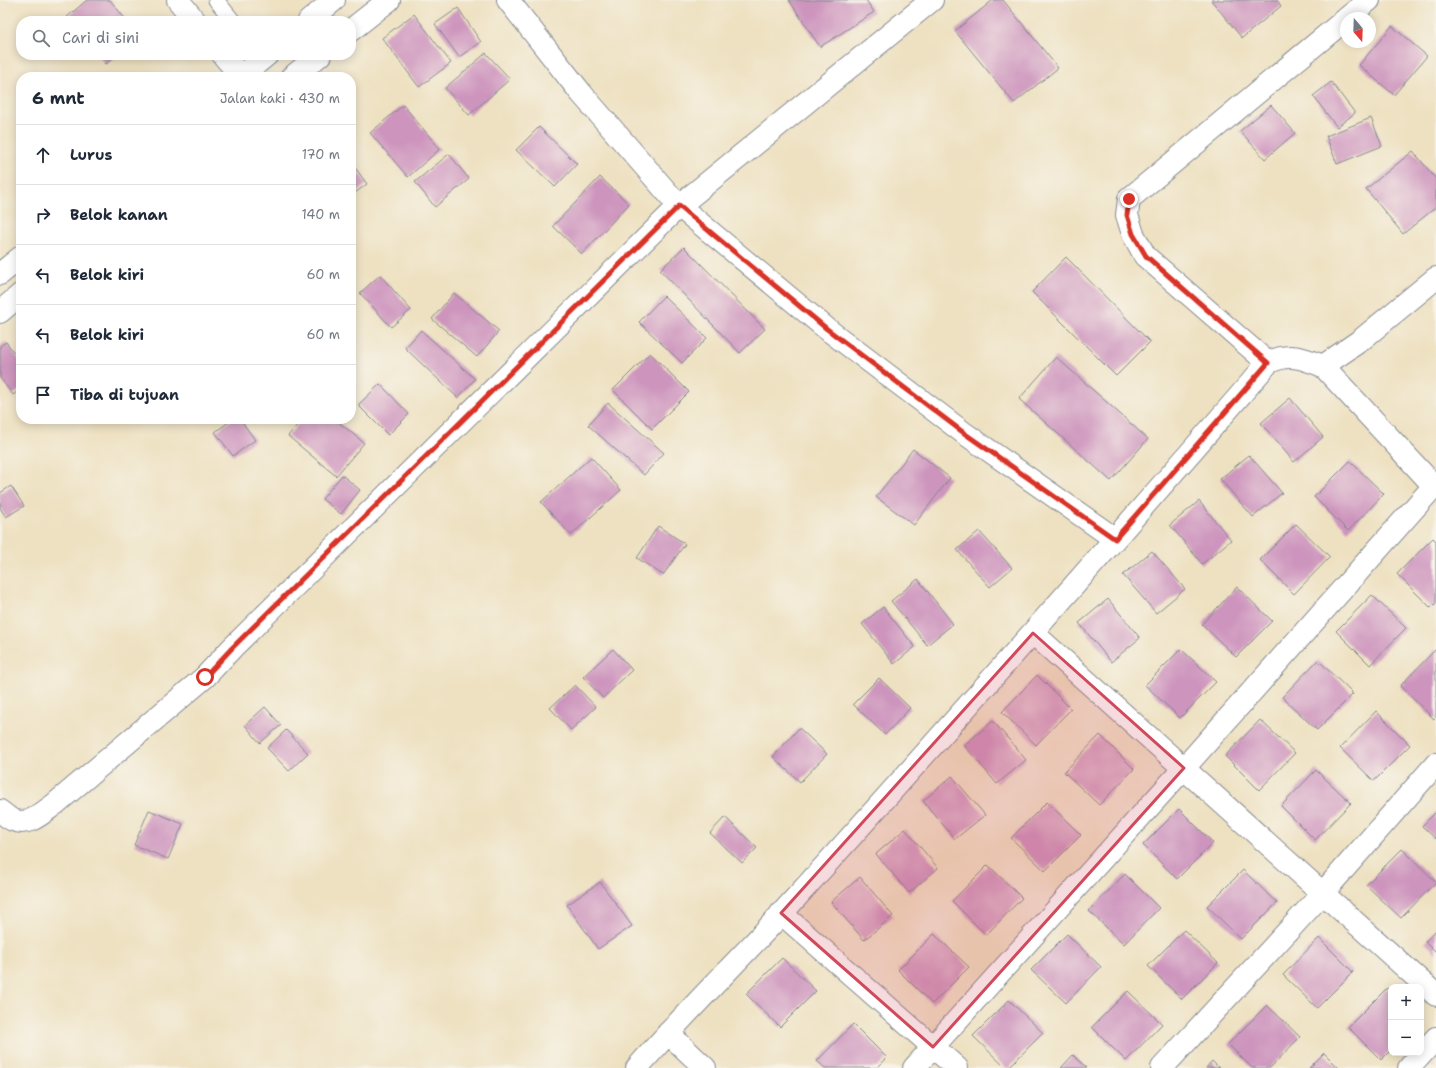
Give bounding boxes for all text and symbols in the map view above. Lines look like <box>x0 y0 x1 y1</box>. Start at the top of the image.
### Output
north arrow <box>1340 12 1376 48</box>
search box <box>16 16 356 60</box>
icon: search <box>30 27 52 49</box>
text: Cari di sini <box>62 28 139 48</box>
text: 6 mnt <box>32 87 85 109</box>
text: Jalan kaki · 430 m <box>220 90 340 107</box>
icon: ahead <box>32 144 54 166</box>
text: Lurus <box>70 145 112 165</box>
text: 170 m <box>302 146 340 163</box>
route end <box>1120 190 1138 208</box>
icon: right <box>32 204 54 226</box>
text: Belok kanan <box>70 205 168 225</box>
text: 140 m <box>301 206 340 223</box>
icon: left <box>32 264 54 286</box>
text: Belok kiri <box>70 265 144 285</box>
text: 60 m <box>307 266 340 283</box>
icon: left <box>32 324 54 346</box>
text: Belok kiri <box>70 325 144 345</box>
text: 60 m <box>307 326 340 343</box>
icon: arrive <box>32 384 54 406</box>
text: Tiba di tujuan <box>70 385 179 405</box>
route start <box>196 668 214 686</box>
map controls <box>1388 984 1424 1056</box>
button: + <box>1388 984 1424 1020</box>
button: − <box>1388 1020 1424 1056</box>

